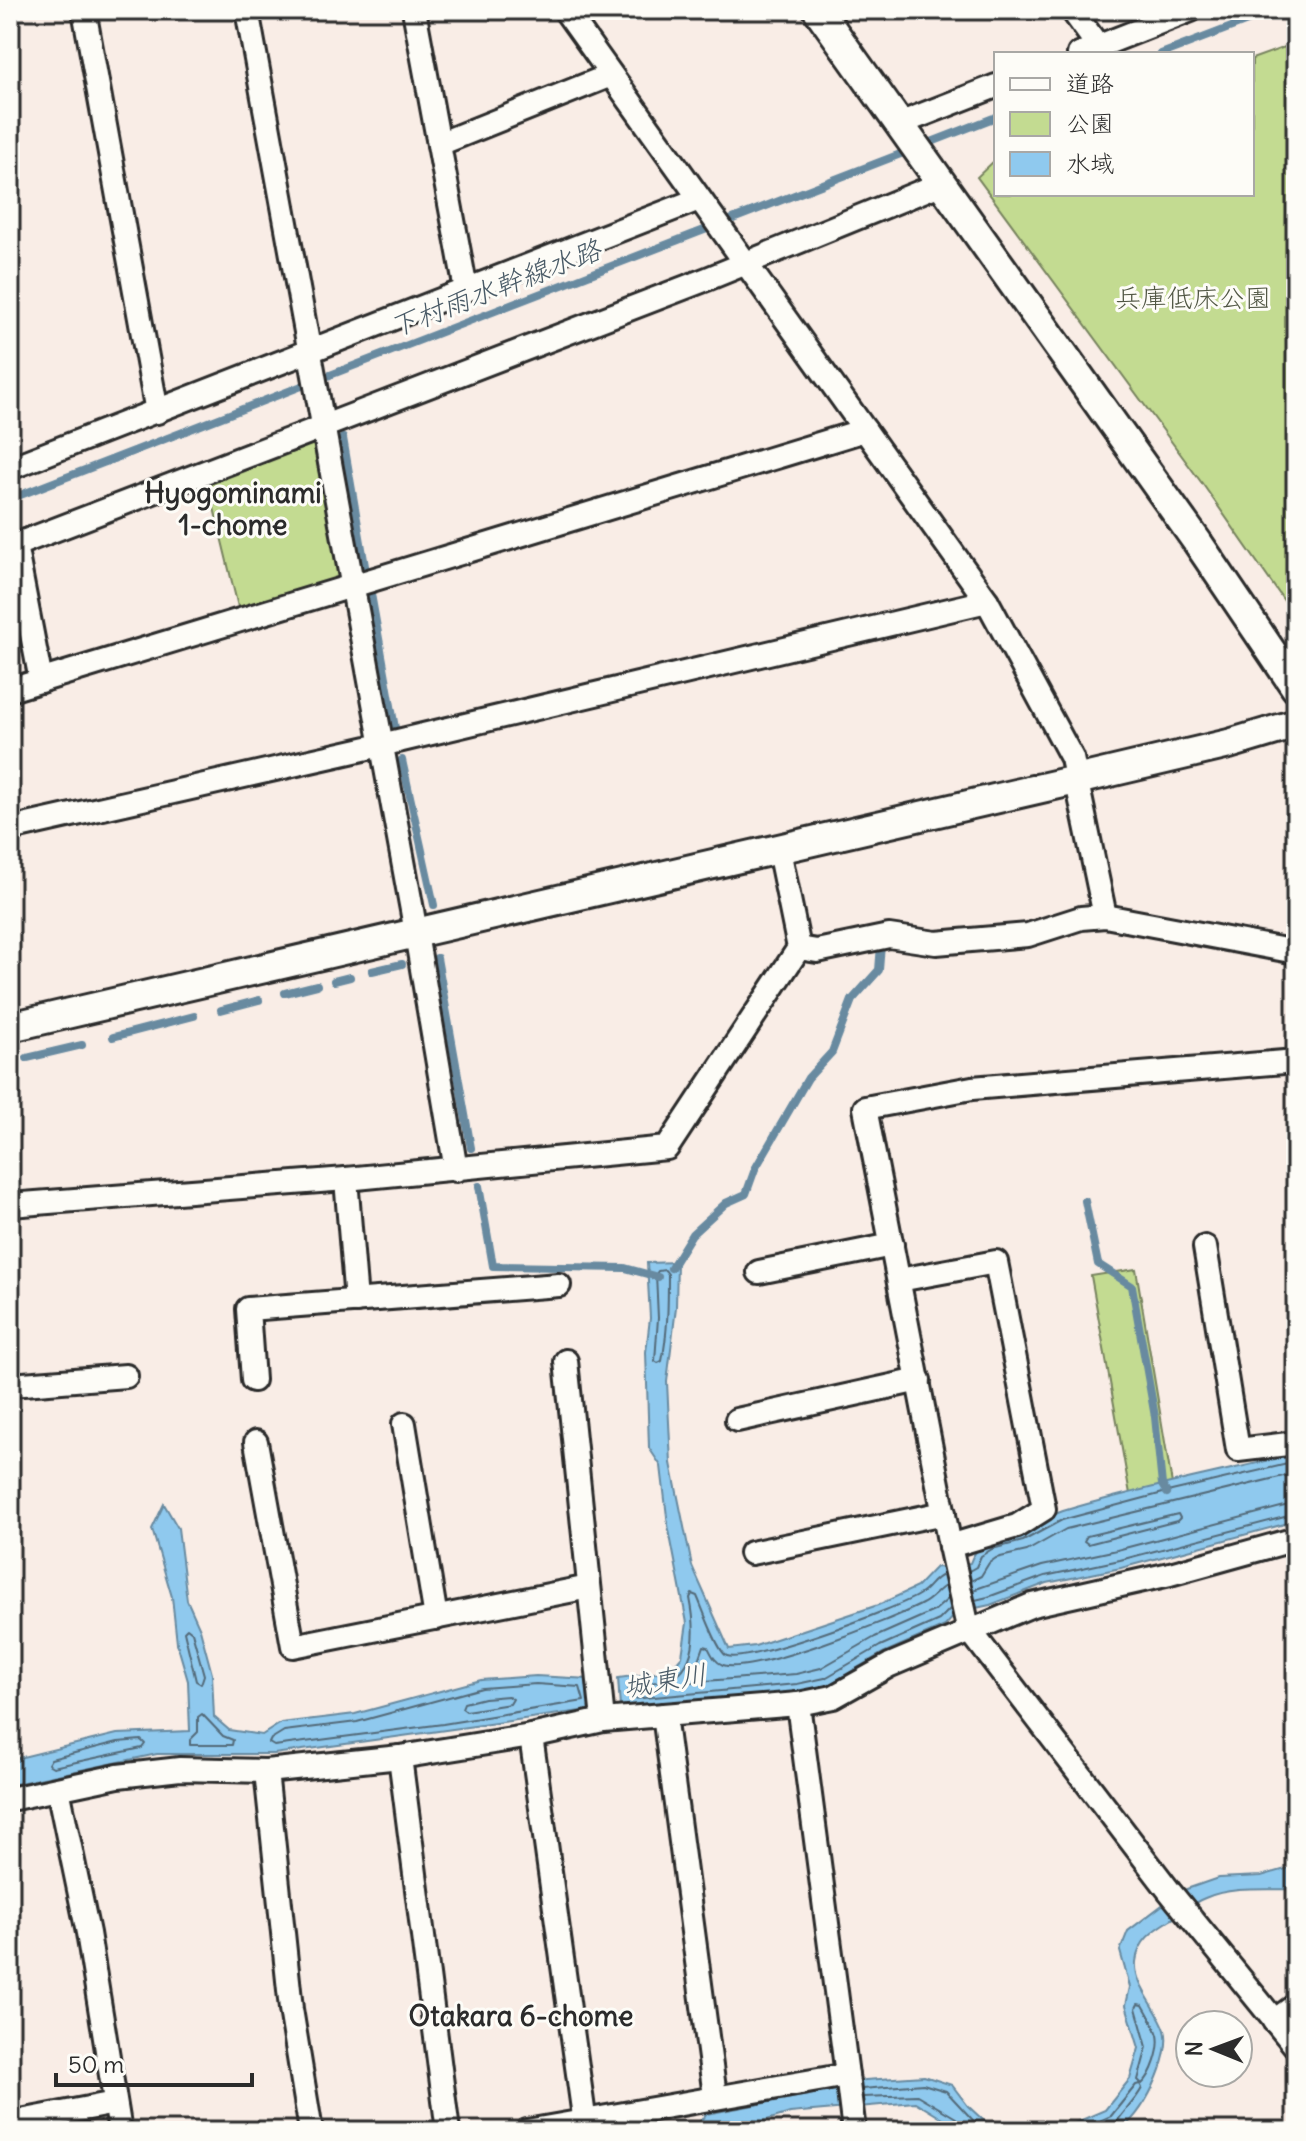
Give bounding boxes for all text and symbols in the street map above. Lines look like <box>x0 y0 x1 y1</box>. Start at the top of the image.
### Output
legend <box>994 52 1254 196</box>
text: 道路 <box>1066 68 1114 98</box>
text: 公園 <box>1066 108 1114 138</box>
text: 水域 <box>1066 148 1114 178</box>
water label: 下村雨水幹線水路 <box>384 230 608 345</box>
park label: 兵庫低床公園 <box>1115 281 1271 314</box>
district label: Hyogominami 1-chome <box>145 475 321 543</box>
water label: 城東川 <box>621 1656 709 1704</box>
district label: Otakara 6-chome <box>409 1998 633 2034</box>
north arrow <box>1174 2009 1254 2089</box>
scale bar <box>56 2037 252 2087</box>
text: N <box>1180 2041 1208 2056</box>
text: 50 m <box>68 2049 124 2079</box>

